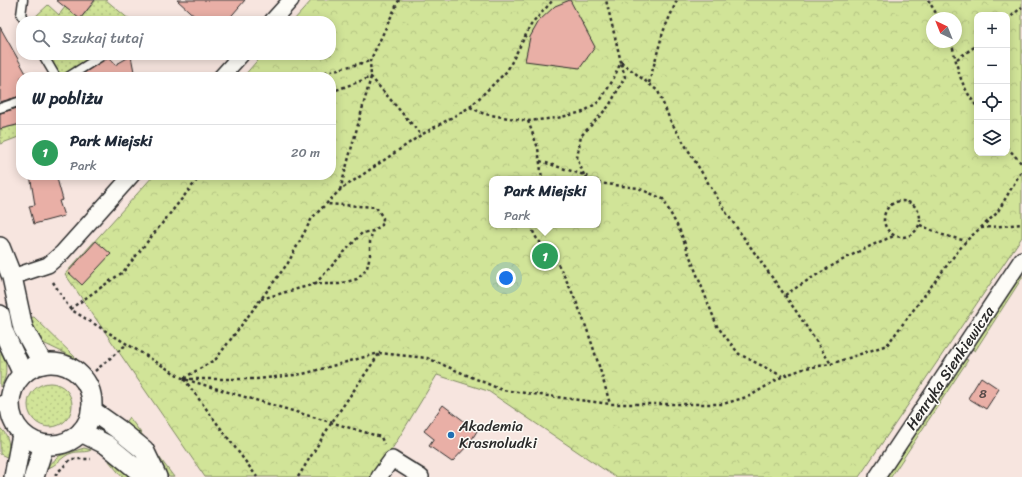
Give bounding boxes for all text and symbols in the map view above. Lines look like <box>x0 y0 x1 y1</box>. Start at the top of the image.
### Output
north arrow <box>926 12 962 48</box>
map controls <box>974 12 1010 156</box>
button: + <box>974 12 1010 48</box>
search box <box>16 16 336 60</box>
text: Szukaj tutaj <box>62 25 143 51</box>
icon: search <box>30 27 52 49</box>
button: − <box>974 48 1010 84</box>
text: W pobliżu <box>32 83 103 113</box>
button: locate <box>974 84 1010 120</box>
button: layers <box>974 120 1010 156</box>
text: Park Miejski <box>70 128 152 154</box>
text: 1 <box>42 141 48 164</box>
text: 20 m <box>291 141 320 164</box>
text: Park <box>70 154 97 177</box>
popup <box>489 176 601 228</box>
text: Park Miejski <box>504 178 586 204</box>
text: Park <box>504 204 531 227</box>
pin: 1 <box>532 241 558 271</box>
your location <box>496 268 516 288</box>
street label: Henryka Sienkiewicza <box>899 300 1002 435</box>
house number: 8 <box>979 382 987 405</box>
place label: Akademia Krasnoludki <box>458 413 538 456</box>
marker: Akademia Krasnoludki <box>446 430 456 440</box>

